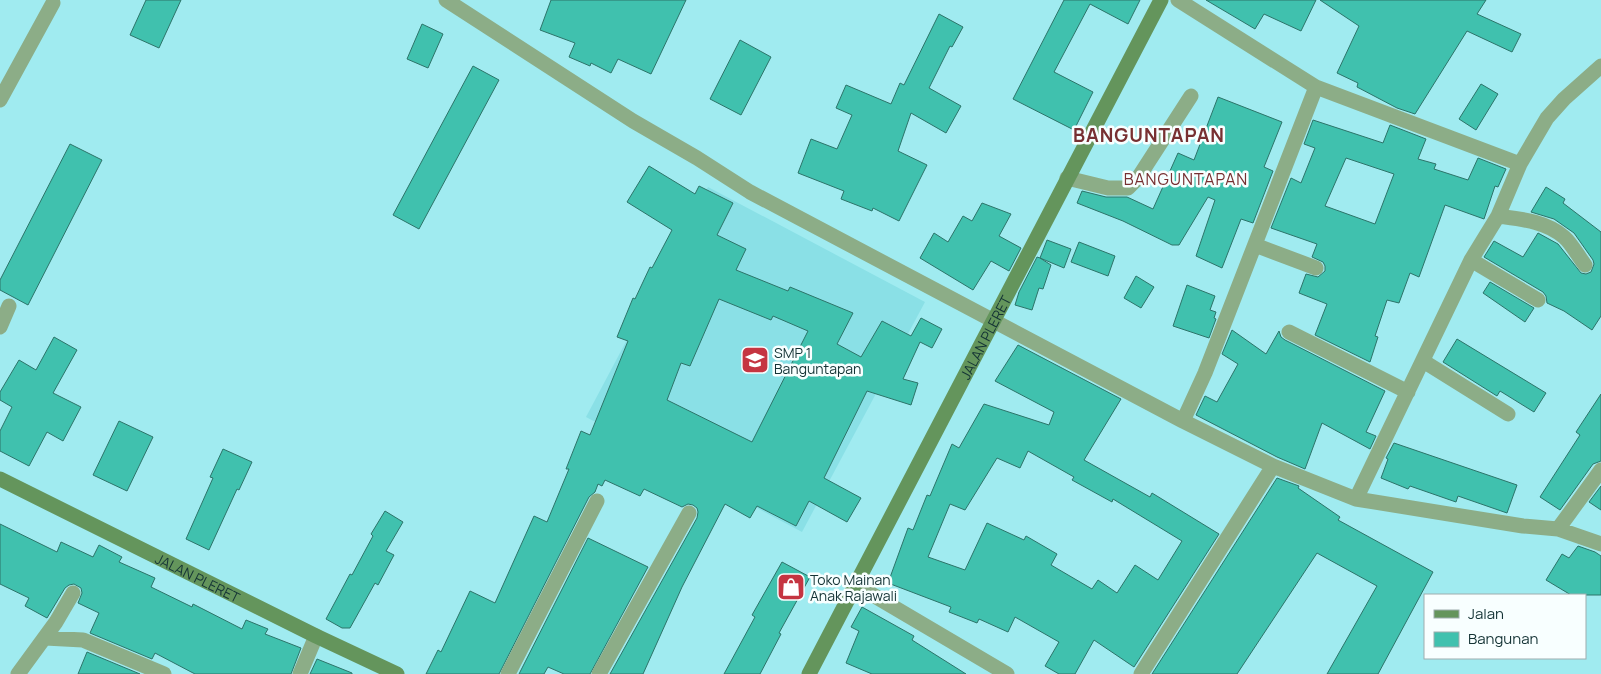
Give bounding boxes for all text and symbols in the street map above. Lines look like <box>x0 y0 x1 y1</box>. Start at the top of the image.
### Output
district label: BANGUNTAPAN <box>1073 122 1225 148</box>
district label: BANGUNTAPAN <box>1124 168 1248 190</box>
street label: JALAN PLERET <box>955 291 1015 382</box>
place label: SMP 1 Banguntapan <box>774 343 861 378</box>
school or university icon: SMP 1 Banguntapan <box>740 345 770 375</box>
street label: JALAN PLERET <box>152 548 244 607</box>
place label: Toko Mainan Anak Rajawali <box>810 570 897 605</box>
shop icon: Toko Mainan Anak Rajawali <box>776 572 806 602</box>
legend <box>1424 594 1586 659</box>
text: Jalan <box>1468 603 1504 624</box>
text: Bangunan <box>1468 628 1538 649</box>

